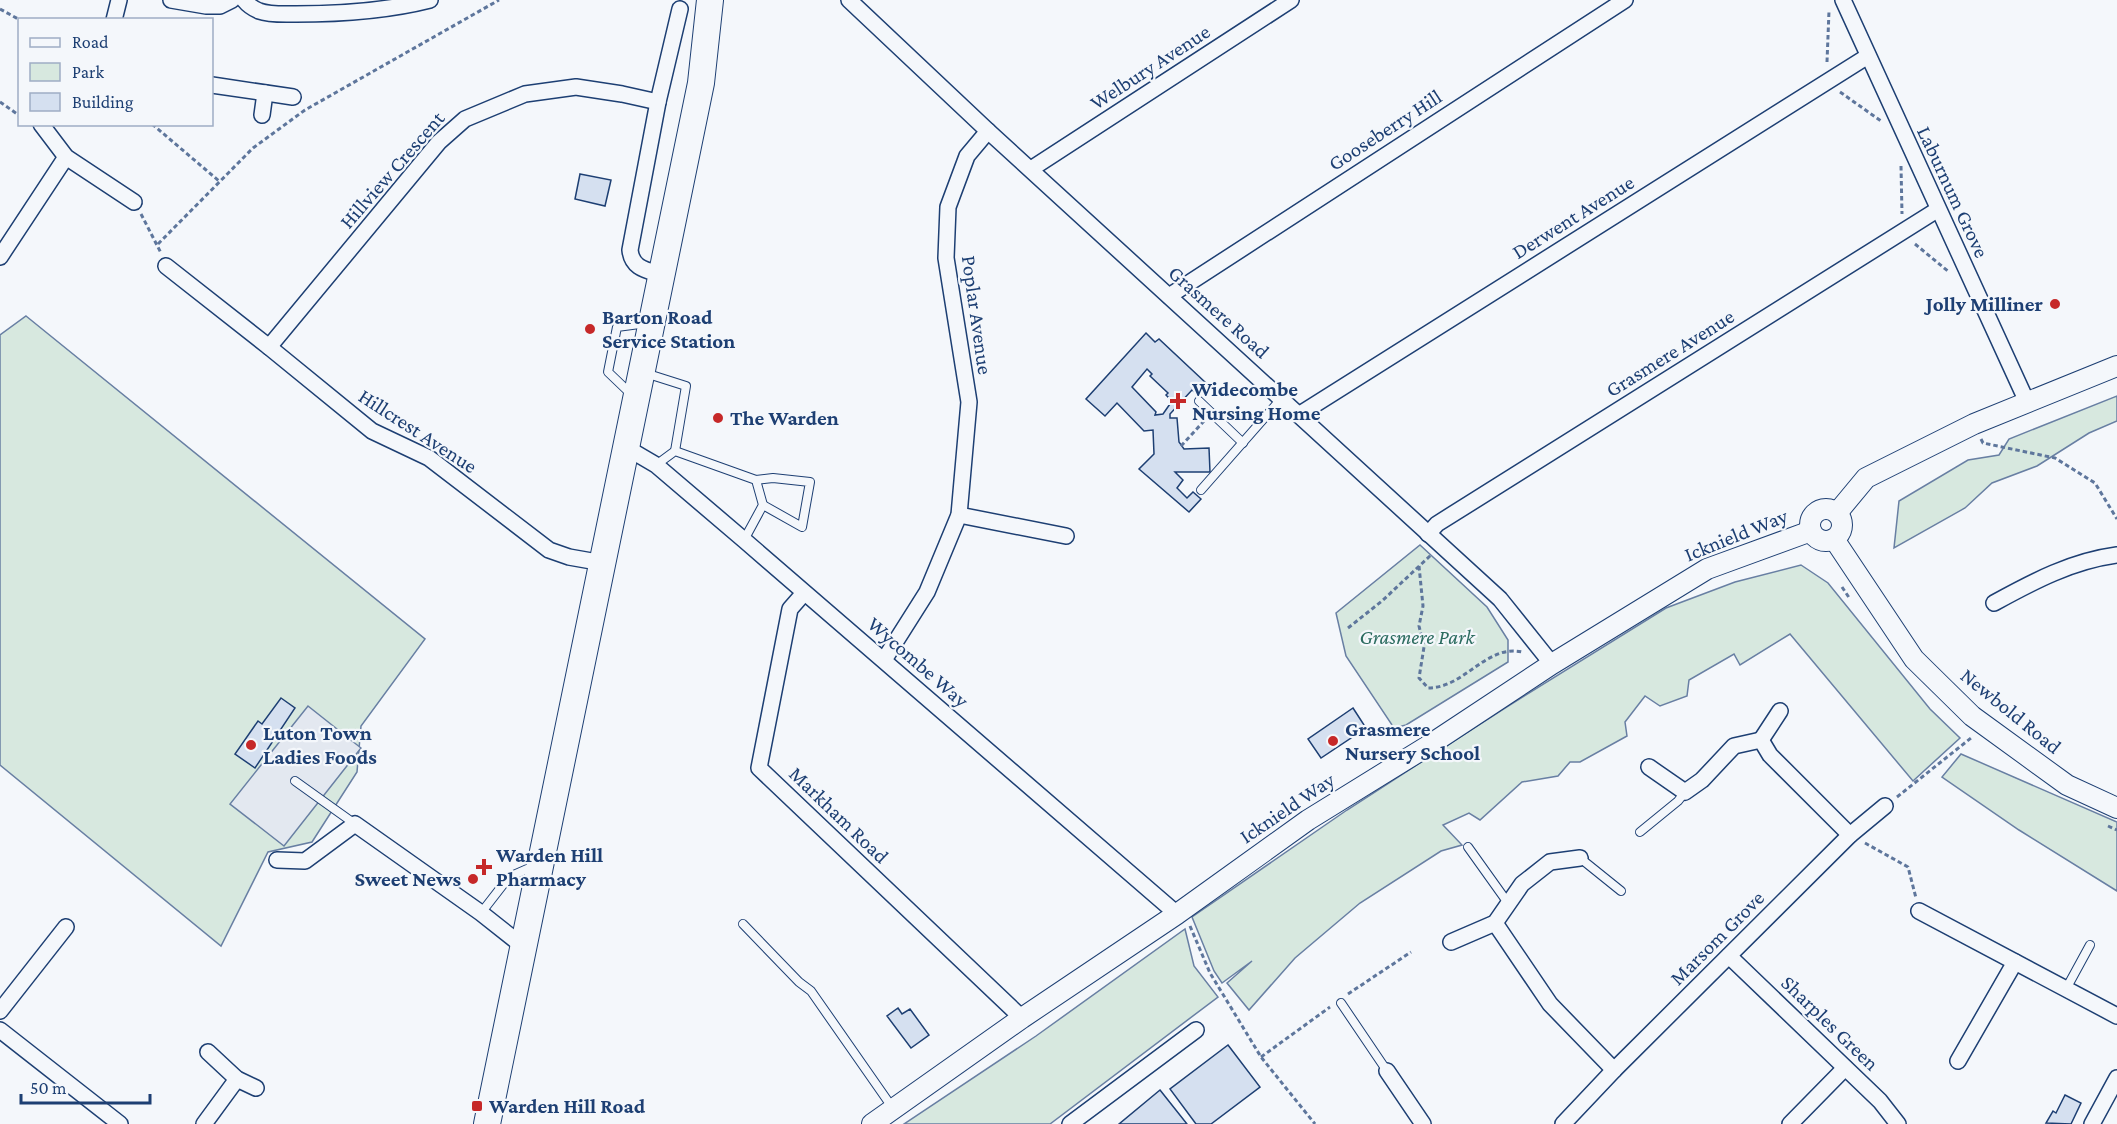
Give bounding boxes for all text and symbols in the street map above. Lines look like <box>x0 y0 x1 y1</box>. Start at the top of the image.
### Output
legend <box>18 18 213 126</box>
street label: Welbury Avenue <box>1086 19 1214 115</box>
text: Road <box>72 32 109 52</box>
text: Park <box>72 62 104 82</box>
street label: Gooseberry Hill <box>1324 84 1446 176</box>
text: Building <box>72 92 134 112</box>
street label: Hillview Crescent <box>335 106 450 233</box>
street label: Laburnum Grove <box>1912 122 1994 262</box>
street label: Derwent Avenue <box>1508 170 1638 264</box>
street label: Poplar Avenue <box>957 254 997 376</box>
street label: Grasmere Road <box>1164 261 1274 363</box>
place label: Jolly Milliner <box>1924 292 2044 316</box>
marker: Jolly Milliner <box>2048 297 2062 311</box>
street label: Grasmere Avenue <box>1602 304 1738 402</box>
place label: Barton Road Service Station <box>602 305 735 353</box>
marker: Barton Road Service Station <box>583 322 597 336</box>
place label: Widecombe Nursing Home <box>1191 377 1321 425</box>
street label: Hillcrest Avenue <box>354 384 482 478</box>
marker: Widecombe Nursing Home <box>1169 392 1187 410</box>
place label: The Warden <box>730 406 839 430</box>
marker: The Warden <box>711 411 725 425</box>
street label: Icknield Way <box>1681 503 1791 567</box>
street label: Wycombe Way <box>863 612 974 713</box>
park label: Grasmere Park <box>1359 625 1475 649</box>
street label: Newbold Road <box>1956 663 2066 759</box>
place label: Grasmere Nursery School <box>1345 717 1480 765</box>
place label: Luton Town Ladies Foods <box>263 721 377 769</box>
marker: Grasmere Nursery School <box>1326 734 1340 748</box>
marker: Luton Town Ladies Foods <box>244 738 258 752</box>
street label: Markham Road <box>784 762 894 868</box>
street label: Icknield Way <box>1235 767 1339 848</box>
place label: Warden Hill Pharmacy <box>495 843 603 891</box>
marker: Warden Hill Pharmacy <box>477 860 491 874</box>
place label: Sweet News <box>355 867 461 891</box>
marker: Sweet News <box>466 872 480 886</box>
street label: Marsom Grove <box>1665 886 1769 990</box>
street label: Sharples Green <box>1776 971 1884 1075</box>
scale bar <box>21 1067 150 1105</box>
text: 50 m <box>30 1078 67 1098</box>
place label: Warden Hill Road <box>488 1094 646 1118</box>
marker: Warden Hill Road <box>470 1099 484 1113</box>

